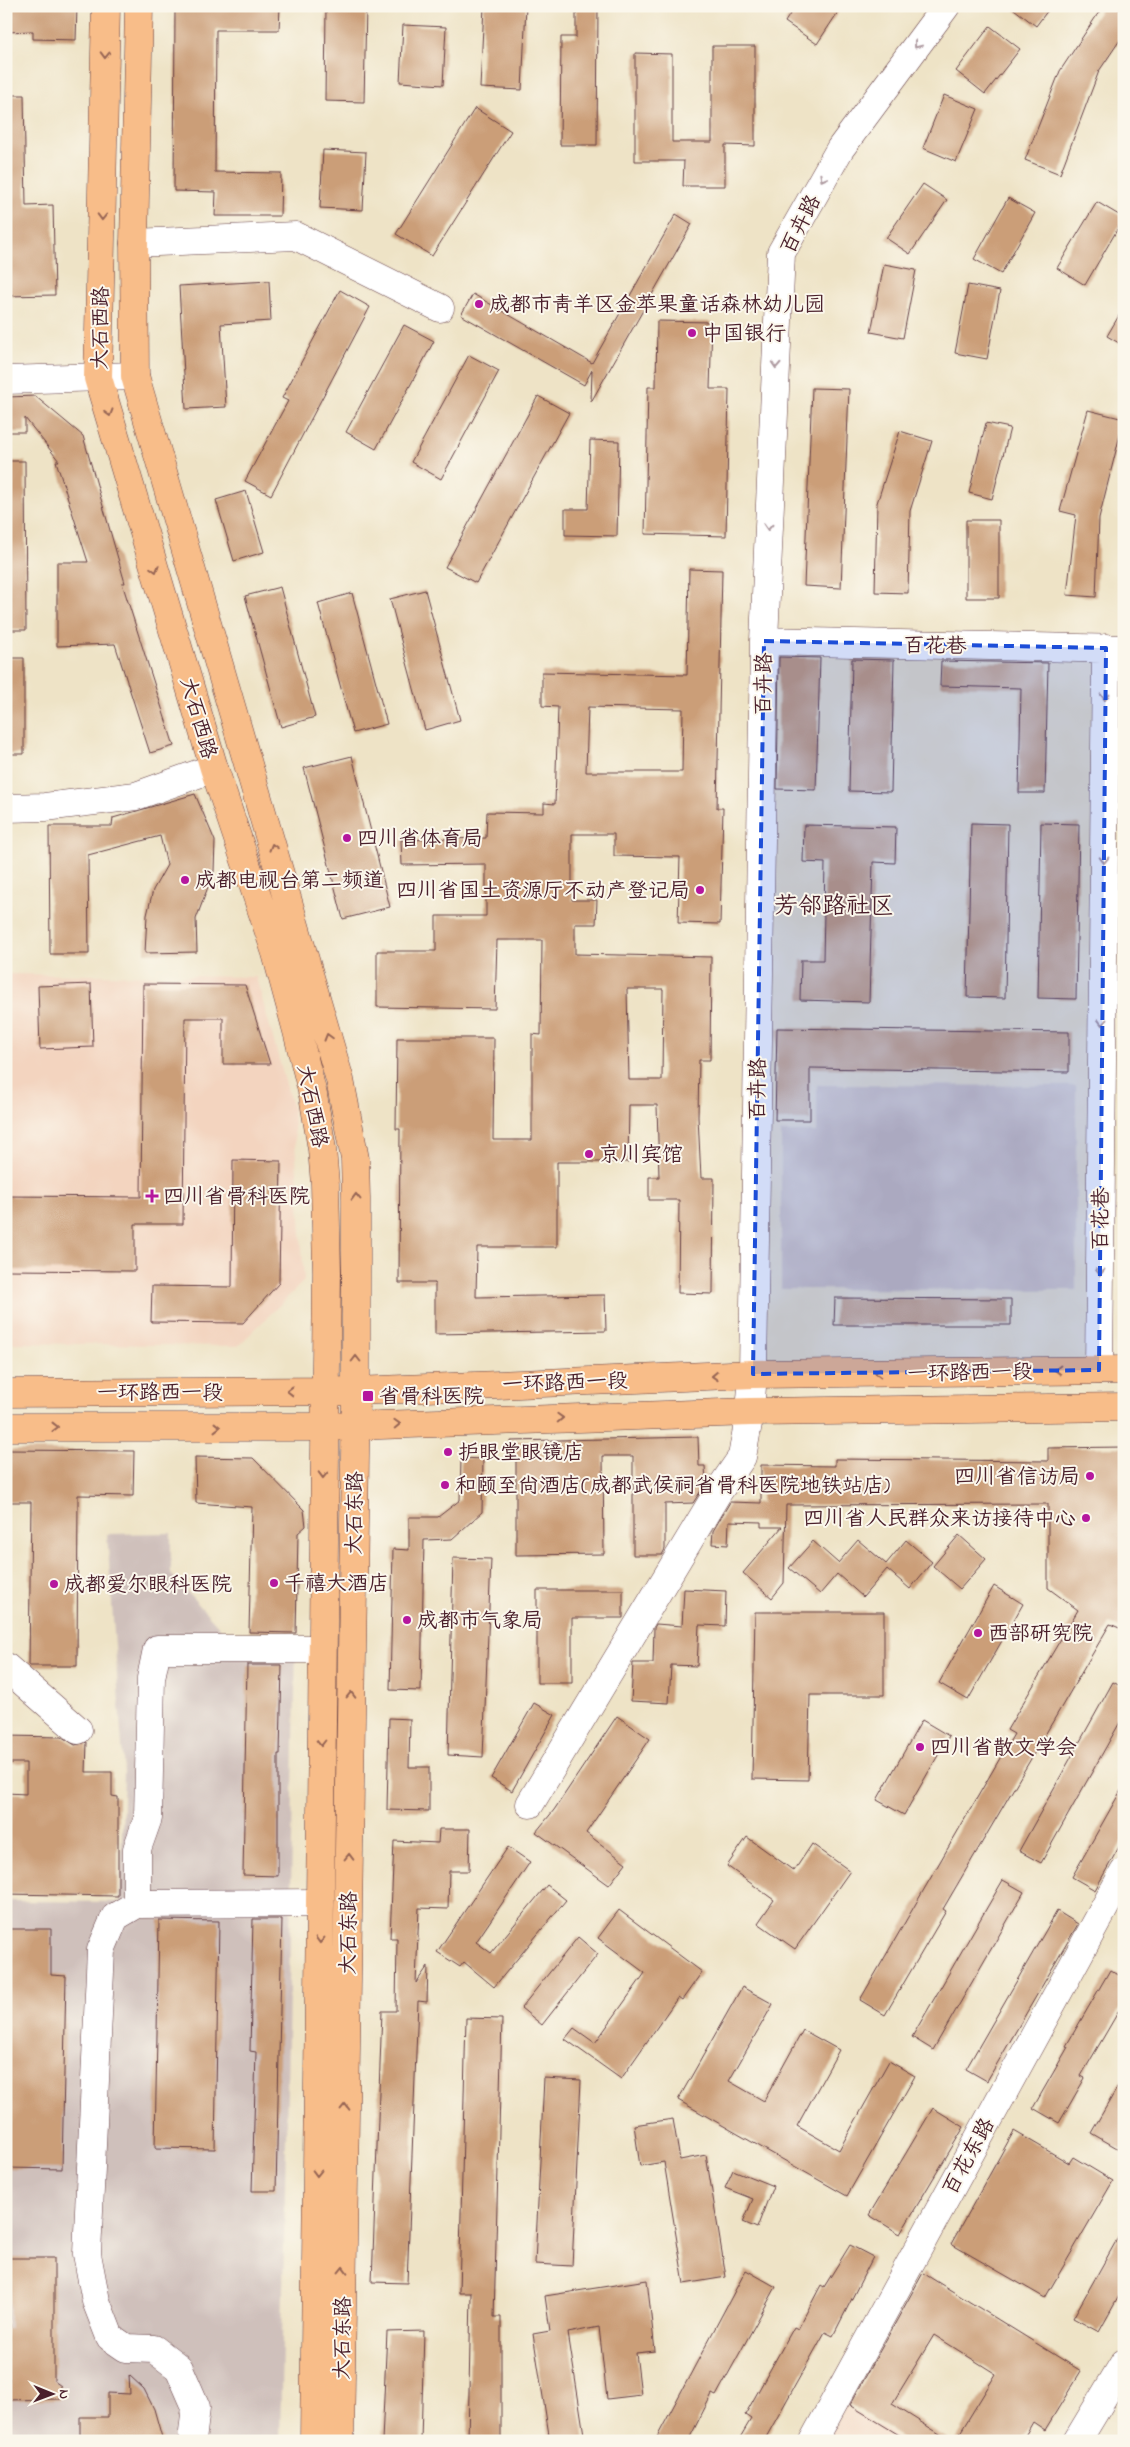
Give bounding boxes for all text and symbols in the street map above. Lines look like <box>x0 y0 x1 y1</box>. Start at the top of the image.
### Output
one-way arrow <box>914 39 922 48</box>
one-way arrow <box>100 51 111 59</box>
one-way arrow <box>820 173 830 182</box>
street label: 百卉路 <box>774 190 829 260</box>
one-way arrow <box>97 214 107 222</box>
street label: 大石西路 <box>86 286 118 370</box>
place label: 成都市青羊区金苹果童话森林幼儿园 <box>489 291 825 321</box>
marker: 成都市青羊区金苹果童话森林幼儿园 <box>473 298 485 310</box>
place label: 中国银行 <box>702 320 786 350</box>
marker: 中国银行 <box>686 327 698 339</box>
one-way arrow <box>771 361 781 369</box>
one-way arrow <box>103 409 113 417</box>
one-way arrow <box>763 523 774 531</box>
one-way arrow <box>149 565 159 573</box>
street label: 百花巷 <box>903 631 967 663</box>
street label: 百卉路 <box>749 652 781 716</box>
street label: 大石西路 <box>171 674 223 763</box>
one-way arrow <box>1100 694 1110 701</box>
place label: 四川省体育局 <box>357 825 483 855</box>
marker: 四川省体育局 <box>341 832 353 844</box>
one-way arrow <box>268 844 278 852</box>
one-way arrow <box>1099 856 1109 864</box>
place label: 成都电视台第二频道 <box>195 867 384 897</box>
marker: 成都电视台第二频道 <box>179 874 191 886</box>
place label: 四川省国土资源厅不动产登记局 <box>396 877 690 907</box>
marker: 四川省国土资源厅不动产登记局 <box>694 884 706 896</box>
district label: 芳邻路社区 <box>774 890 894 925</box>
one-way arrow <box>1097 1018 1107 1026</box>
one-way arrow <box>323 1033 334 1042</box>
street label: 百卉路 <box>743 1057 775 1121</box>
street label: 大石西路 <box>288 1062 334 1150</box>
place label: 京川宾馆 <box>599 1141 683 1171</box>
marker: 京川宾馆 <box>583 1148 595 1160</box>
place label: 四川省骨科医院 <box>163 1183 310 1213</box>
street label: 百花巷 <box>1086 1187 1118 1251</box>
marker: 四川省骨科医院 <box>145 1189 159 1203</box>
one-way arrow <box>351 1192 361 1200</box>
one-way arrow <box>1095 1268 1105 1276</box>
one-way arrow <box>351 1355 361 1362</box>
street label: 一环路西一段 <box>907 1358 1033 1390</box>
one-way arrow <box>1053 1365 1061 1376</box>
street label: 一环路西一段 <box>502 1367 629 1401</box>
one-way arrow <box>873 1368 881 1378</box>
one-way arrow <box>711 1370 719 1381</box>
street label: 一环路西一段 <box>97 1379 223 1409</box>
place label: 省骨科医院 <box>379 1383 484 1413</box>
one-way arrow <box>286 1386 294 1396</box>
marker: 省骨科医院 <box>361 1389 375 1403</box>
one-way arrow <box>556 1413 564 1424</box>
one-way arrow <box>394 1418 402 1429</box>
one-way arrow <box>52 1422 59 1432</box>
one-way arrow <box>214 1422 222 1432</box>
place label: 护眼堂眼镜店 <box>458 1439 584 1469</box>
marker: 护眼堂眼镜店 <box>442 1446 454 1458</box>
place label: 四川省信访局 <box>954 1463 1080 1493</box>
marker: 四川省信访局 <box>1084 1470 1096 1482</box>
street label: 大石东路 <box>340 1471 372 1555</box>
one-way arrow <box>318 1472 328 1480</box>
place label: 和颐至尚酒店(成都武侯祠省骨科医院地铁站店) <box>455 1472 890 1502</box>
marker: 和颐至尚酒店(成都武侯祠省骨科医院地铁站店) <box>439 1479 451 1491</box>
place label: 四川省人民群众来访接待中心 <box>803 1505 1076 1535</box>
marker: 四川省人民群众来访接待中心 <box>1080 1512 1092 1524</box>
place label: 千禧大酒店 <box>284 1570 389 1600</box>
place label: 成都爱尔眼科医院 <box>64 1571 232 1601</box>
marker: 千禧大酒店 <box>268 1577 280 1589</box>
marker: 成都爱尔眼科医院 <box>48 1578 60 1590</box>
place label: 成都市气象局 <box>417 1607 543 1637</box>
marker: 成都市气象局 <box>401 1614 413 1626</box>
place label: 西部研究院 <box>988 1620 1093 1650</box>
marker: 西部研究院 <box>972 1627 984 1639</box>
one-way arrow <box>346 1690 356 1698</box>
place label: 四川省散文学会 <box>930 1734 1077 1764</box>
one-way arrow <box>316 1740 326 1747</box>
marker: 四川省散文学会 <box>914 1741 926 1753</box>
one-way arrow <box>344 1853 354 1860</box>
street label: 大石东路 <box>334 1891 366 1975</box>
one-way arrow <box>315 1937 325 1945</box>
one-way arrow <box>340 2103 350 2110</box>
street label: 百花东路 <box>936 2113 1003 2201</box>
one-way arrow <box>312 2170 322 2177</box>
one-way arrow <box>338 2265 348 2273</box>
street label: 大石东路 <box>328 2296 360 2380</box>
north arrow <box>28 2370 78 2420</box>
text: N <box>53 2389 74 2399</box>

